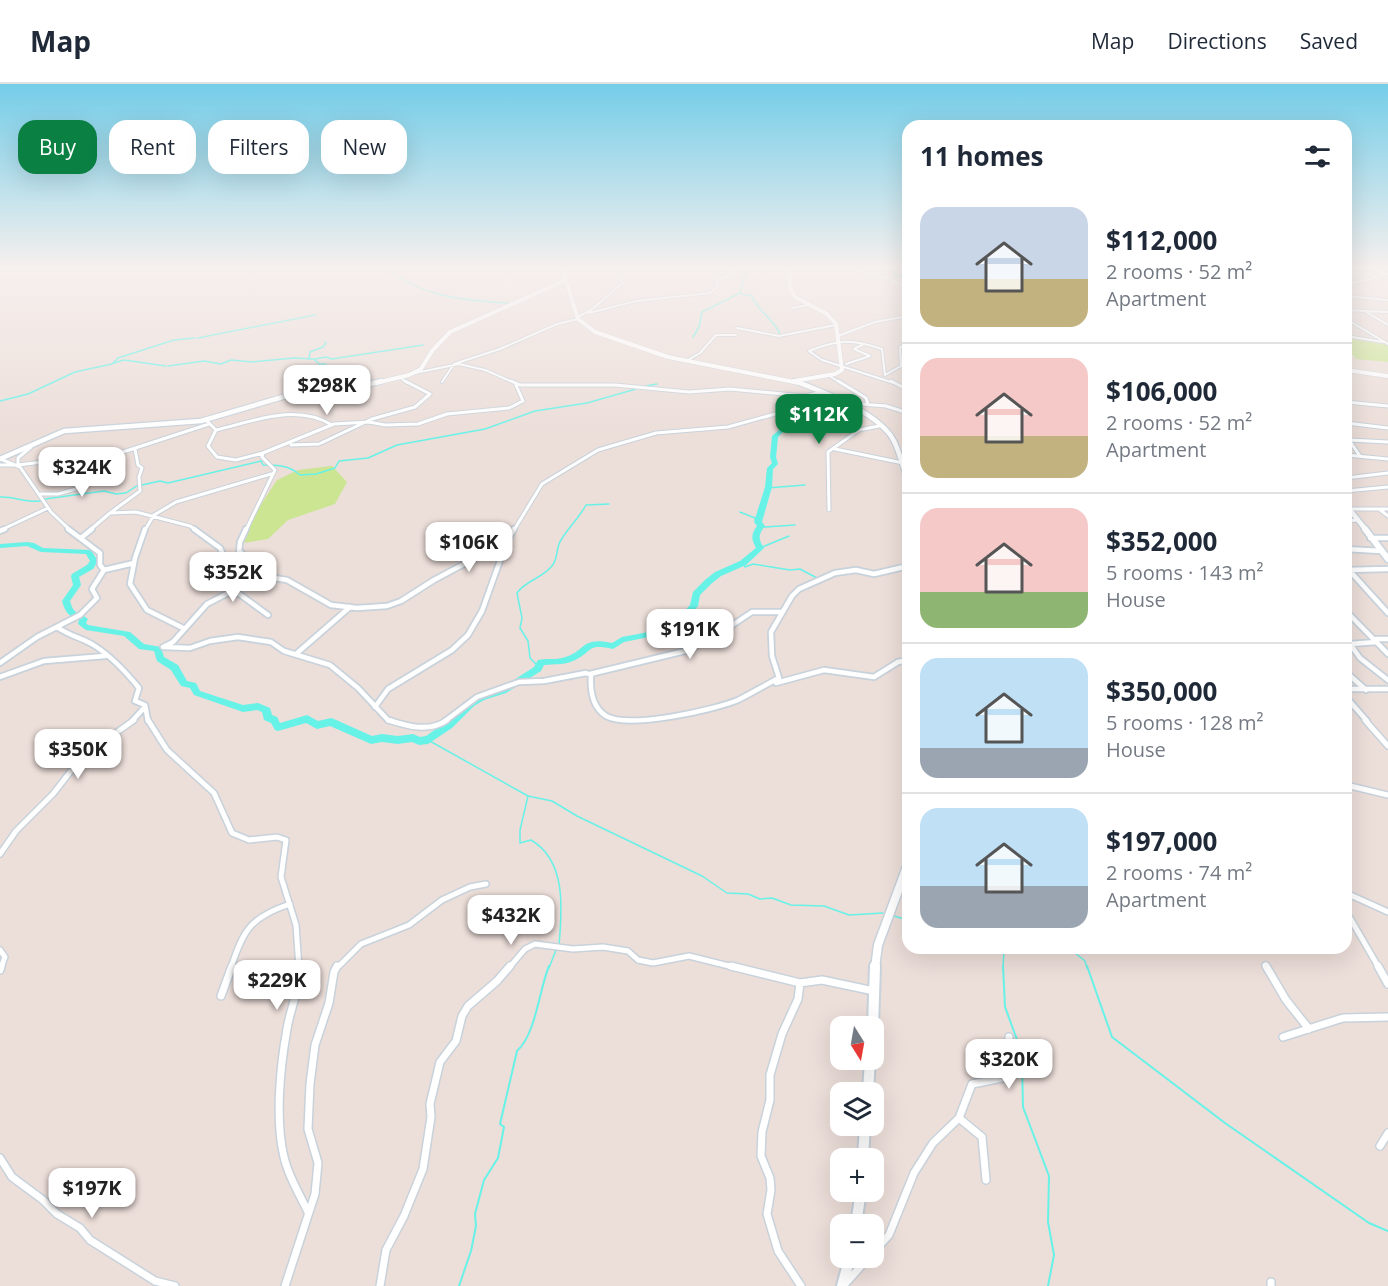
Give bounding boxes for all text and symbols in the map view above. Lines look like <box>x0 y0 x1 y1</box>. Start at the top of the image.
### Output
text: Map <box>30 22 91 60</box>
text: Map <box>1091 27 1134 55</box>
text: Directions <box>1167 27 1267 55</box>
text: Saved <box>1300 27 1358 55</box>
chip: Buy <box>18 120 97 174</box>
chip: Rent <box>109 120 196 174</box>
chip: Filters <box>208 120 309 174</box>
chip: New <box>321 120 407 174</box>
text: 11 homes <box>920 138 1044 174</box>
icon: filters <box>1301 140 1334 173</box>
text: $112,000 <box>1106 222 1217 258</box>
icon: home <box>968 231 1040 303</box>
text: 2 rooms · 52 m² <box>1106 258 1252 285</box>
text: Apartment <box>1106 285 1206 312</box>
pin: $298K <box>285 365 369 416</box>
text: $298K <box>297 371 357 398</box>
text: $106,000 <box>1106 373 1217 409</box>
icon: home <box>968 382 1040 454</box>
pin: $112K <box>777 394 861 445</box>
text: $112K <box>789 400 849 427</box>
text: 2 rooms · 52 m² <box>1106 409 1252 436</box>
text: Apartment <box>1106 436 1206 463</box>
pin: $324K <box>40 447 124 498</box>
text: $324K <box>52 453 112 480</box>
pin: $106K <box>427 522 511 573</box>
text: $352,000 <box>1106 523 1217 559</box>
text: $106K <box>439 528 499 555</box>
icon: home <box>968 532 1040 604</box>
pin: $352K <box>191 552 275 603</box>
text: $352K <box>203 558 263 585</box>
text: 5 rooms · 143 m² <box>1106 559 1264 586</box>
text: House <box>1106 586 1166 613</box>
pin: $191K <box>648 609 732 660</box>
text: $191K <box>660 615 720 642</box>
text: $350,000 <box>1106 673 1217 709</box>
icon: home <box>968 682 1040 754</box>
text: 5 rooms · 128 m² <box>1106 709 1264 736</box>
pin: $350K <box>36 729 120 780</box>
text: $350K <box>48 735 108 762</box>
text: House <box>1106 736 1166 763</box>
text: $197,000 <box>1106 823 1217 859</box>
icon: home <box>968 832 1040 904</box>
text: 2 rooms · 74 m² <box>1106 859 1252 886</box>
text: Apartment <box>1106 886 1206 913</box>
pin: $432K <box>469 895 553 946</box>
text: $432K <box>481 901 541 928</box>
pin: $229K <box>235 960 319 1011</box>
text: $229K <box>247 966 307 993</box>
north arrow <box>830 1016 884 1070</box>
map controls <box>830 1016 884 1268</box>
pin: $320K <box>967 1039 1051 1090</box>
text: $320K <box>979 1045 1039 1072</box>
button: layers <box>830 1082 884 1136</box>
button: + <box>830 1148 884 1202</box>
pin: $197K <box>50 1168 134 1219</box>
text: $197K <box>62 1174 122 1201</box>
button: − <box>830 1214 884 1268</box>

